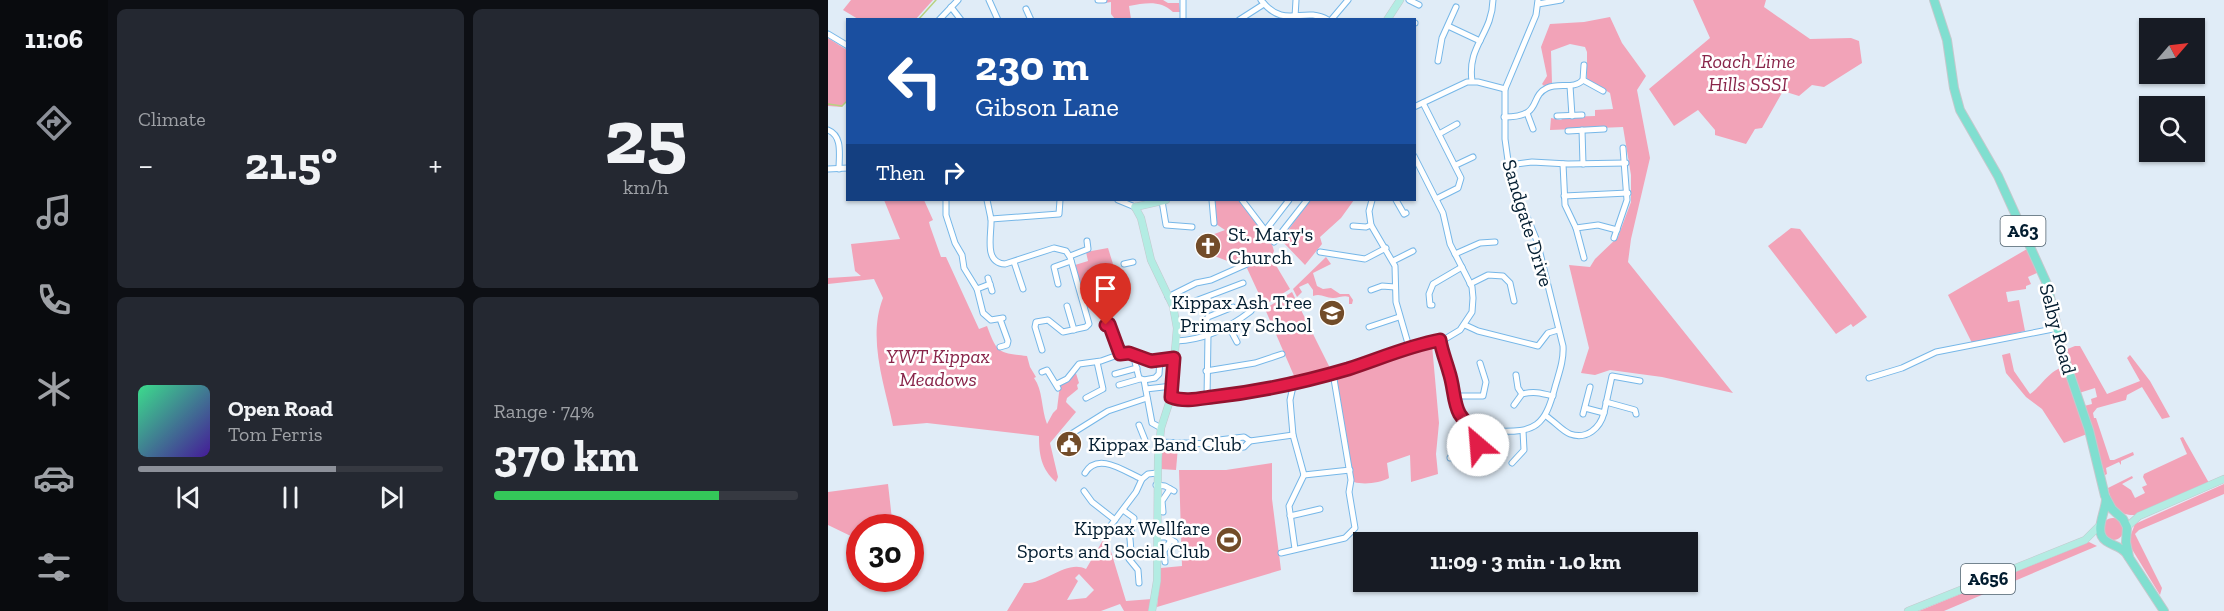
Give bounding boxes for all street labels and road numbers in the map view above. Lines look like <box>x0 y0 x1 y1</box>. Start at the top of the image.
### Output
street label: Sandgate Drive <box>1497 156 1559 290</box>
road number: A63 <box>2000 216 2046 246</box>
street label: Selby Road <box>2034 281 2082 377</box>
road number: A656 <box>1961 564 2015 594</box>

